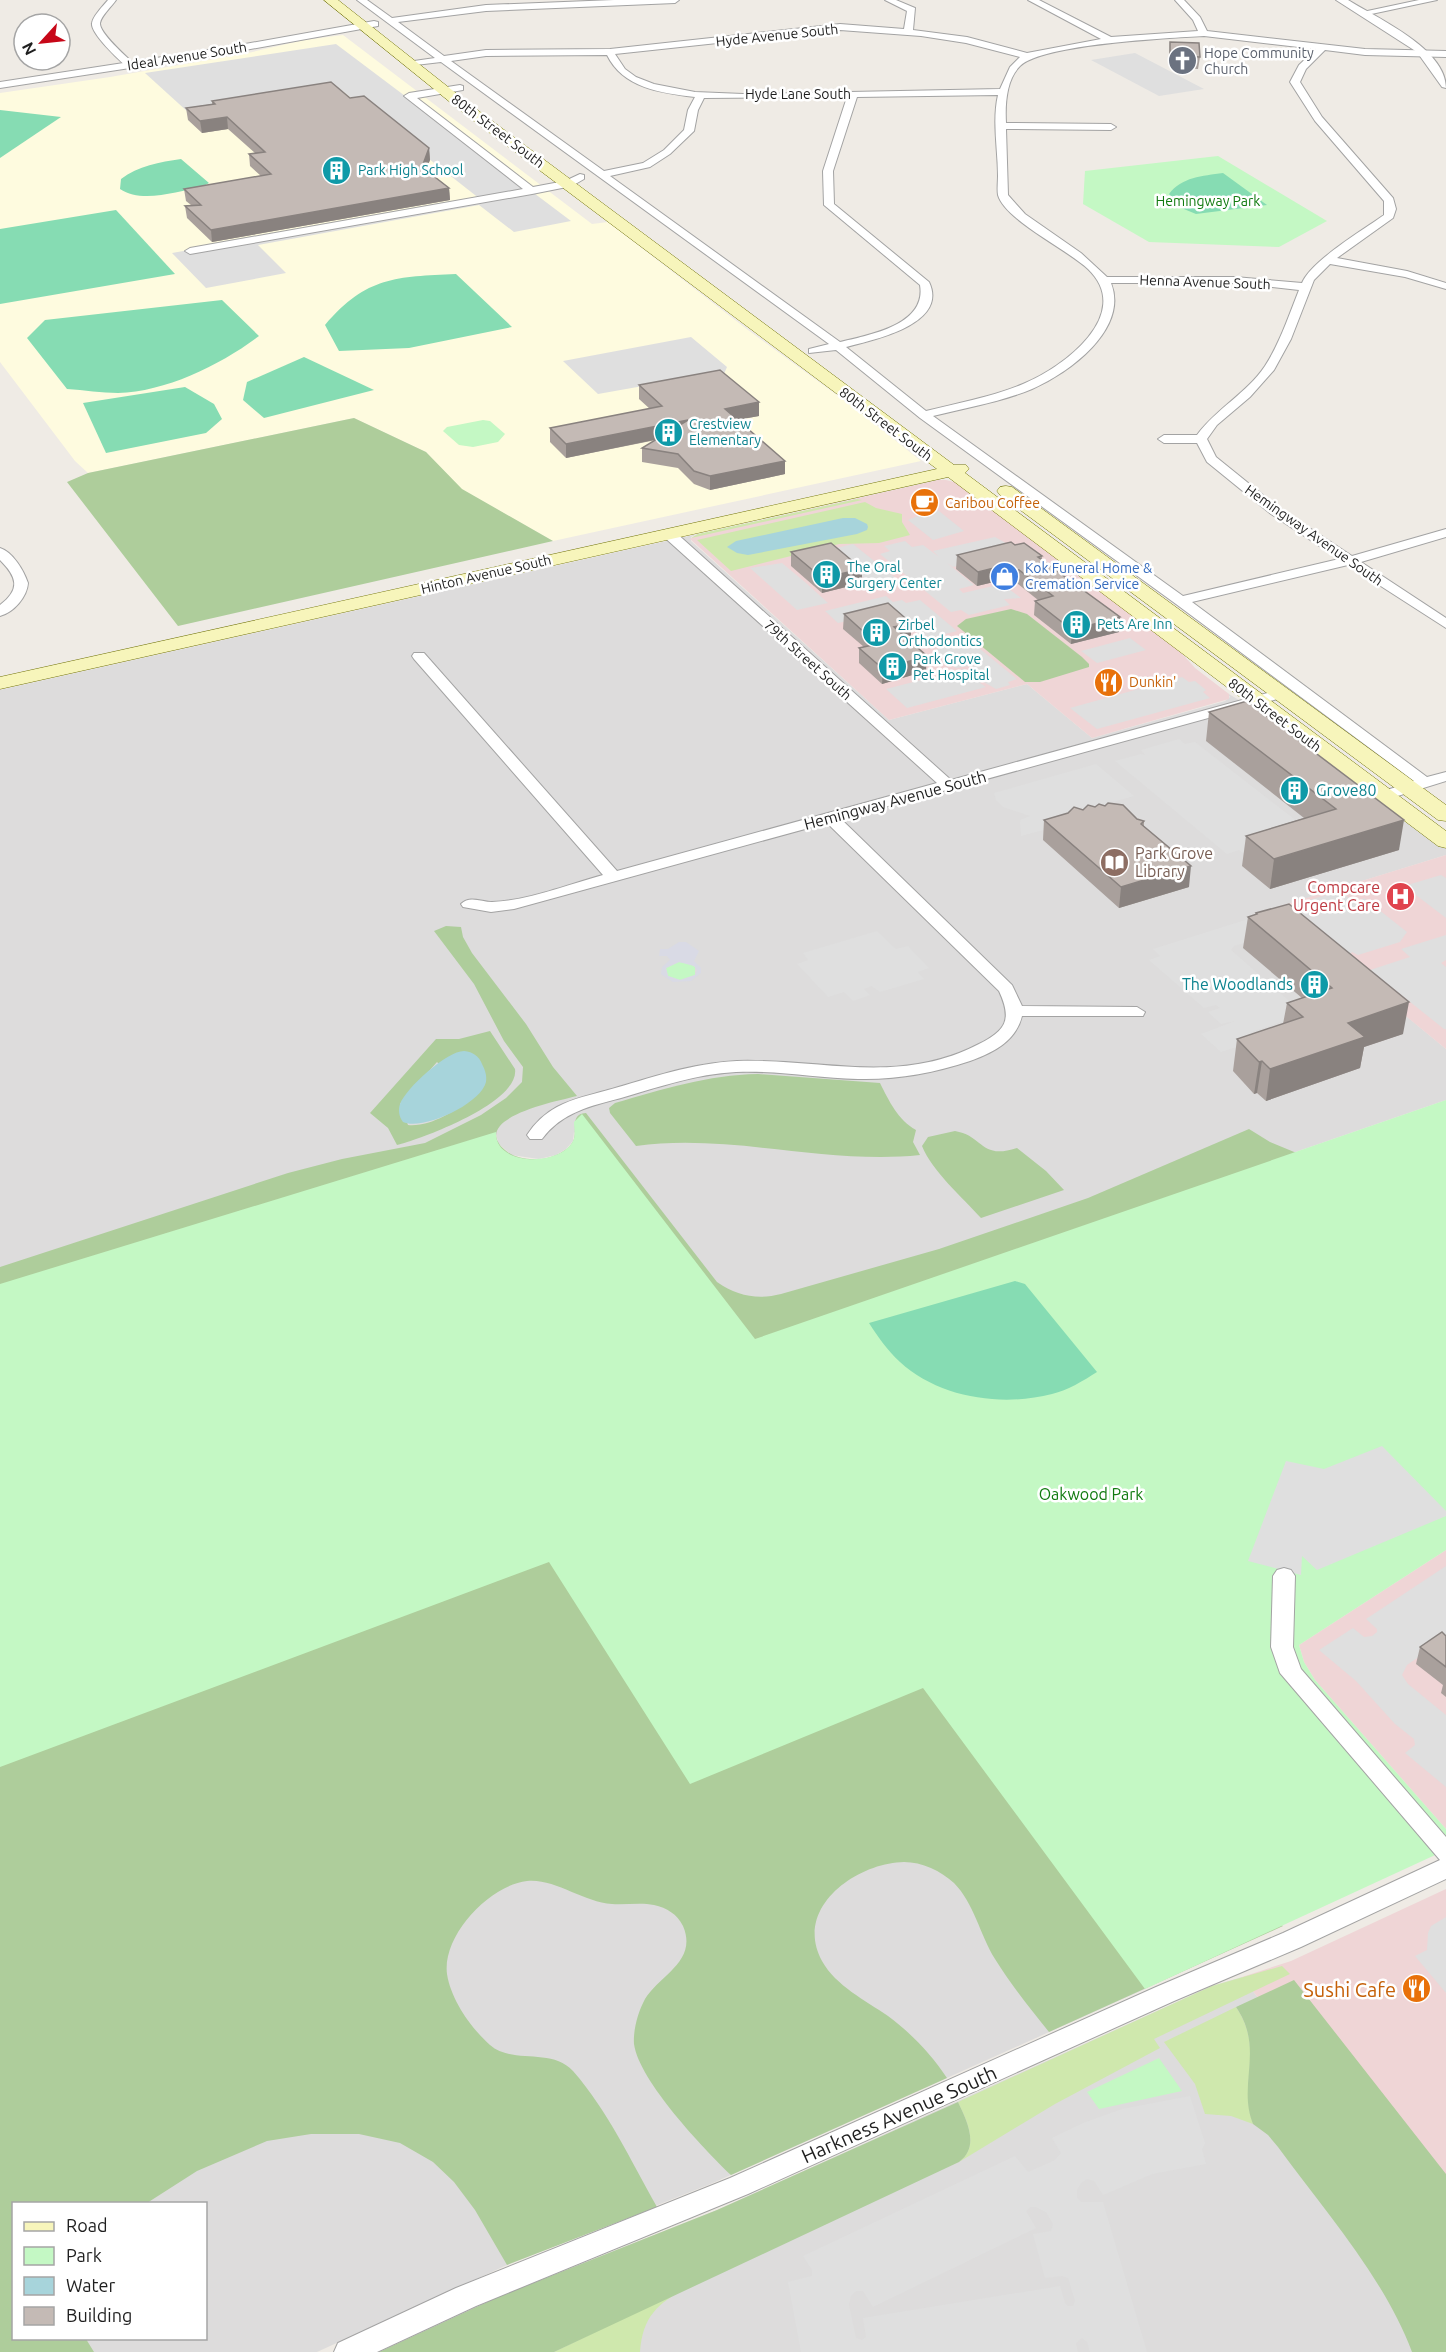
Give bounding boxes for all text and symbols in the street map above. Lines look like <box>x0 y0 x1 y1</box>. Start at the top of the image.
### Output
north arrow <box>12 12 72 72</box>
street label: Hyde Avenue South <box>715 21 839 49</box>
text: N <box>18 39 39 58</box>
street label: Ideal Avenue South <box>126 39 248 73</box>
church icon: Hope Community Church <box>1167 45 1199 77</box>
place label: Hope Community Church <box>1204 45 1314 77</box>
street label: Hyde Lane South <box>745 86 851 102</box>
street label: 80th Street South <box>449 91 547 171</box>
building icon: Park High School <box>321 154 353 186</box>
place label: Park High School <box>358 162 464 178</box>
park label: Hemingway Park <box>1156 193 1260 209</box>
street label: Henna Avenue South <box>1139 272 1271 292</box>
street label: 80th Street South <box>837 384 935 464</box>
building icon: Crestview Elementary <box>652 416 684 448</box>
place label: Crestview Elementary <box>689 416 761 448</box>
street label: Hemingway Avenue South <box>1242 481 1386 589</box>
cafe icon: Caribou Coffee <box>908 487 940 519</box>
place label: Caribou Coffee <box>945 495 1040 511</box>
street label: Hinton Avenue South <box>419 551 553 597</box>
building icon: The Oral Surgery Center <box>810 559 842 591</box>
place label: The Oral Surgery Center <box>847 559 942 591</box>
shop icon: Kok Funeral Home & Cremation Service <box>988 560 1020 592</box>
place label: Kok Funeral Home & Cremation Service <box>1025 560 1153 592</box>
building icon: Pets Are Inn <box>1060 608 1092 640</box>
place label: Pets Are Inn <box>1097 616 1173 632</box>
street label: 79th Street South <box>761 617 855 703</box>
building icon: Zirbel Orthodontics <box>861 617 893 649</box>
place label: Zirbel Orthodontics <box>898 617 982 649</box>
building icon: Park Grove Pet Hospital <box>876 651 908 683</box>
place label: Park Grove Pet Hospital <box>913 651 990 683</box>
restaurant icon: Dunkin' <box>1092 666 1124 698</box>
place label: Dunkin' <box>1129 674 1176 690</box>
street label: 80th Street South <box>1226 675 1324 755</box>
street label: Hemingway Avenue South <box>802 767 988 833</box>
building icon: Grove80 <box>1279 774 1311 806</box>
place label: Grove80 <box>1316 781 1377 799</box>
place label: Park Grove Library <box>1135 844 1213 880</box>
library icon: Park Grove Library <box>1098 846 1130 878</box>
place label: Compcare Urgent Care <box>1293 878 1380 914</box>
hospital icon: Compcare Urgent Care <box>1385 880 1417 912</box>
building icon: The Woodlands <box>1298 968 1330 1000</box>
place label: The Woodlands <box>1182 975 1293 993</box>
park label: Oakwood Park <box>1039 1485 1143 1503</box>
restaurant icon: Sushi Cafe <box>1401 1973 1433 2005</box>
place label: Sushi Cafe <box>1303 1978 1396 2001</box>
street label: Harkness Avenue South <box>798 2061 1000 2167</box>
legend <box>12 2202 207 2340</box>
text: Road <box>66 2215 108 2235</box>
text: Park <box>66 2245 102 2265</box>
text: Water <box>66 2275 116 2295</box>
text: Building <box>66 2305 132 2325</box>

